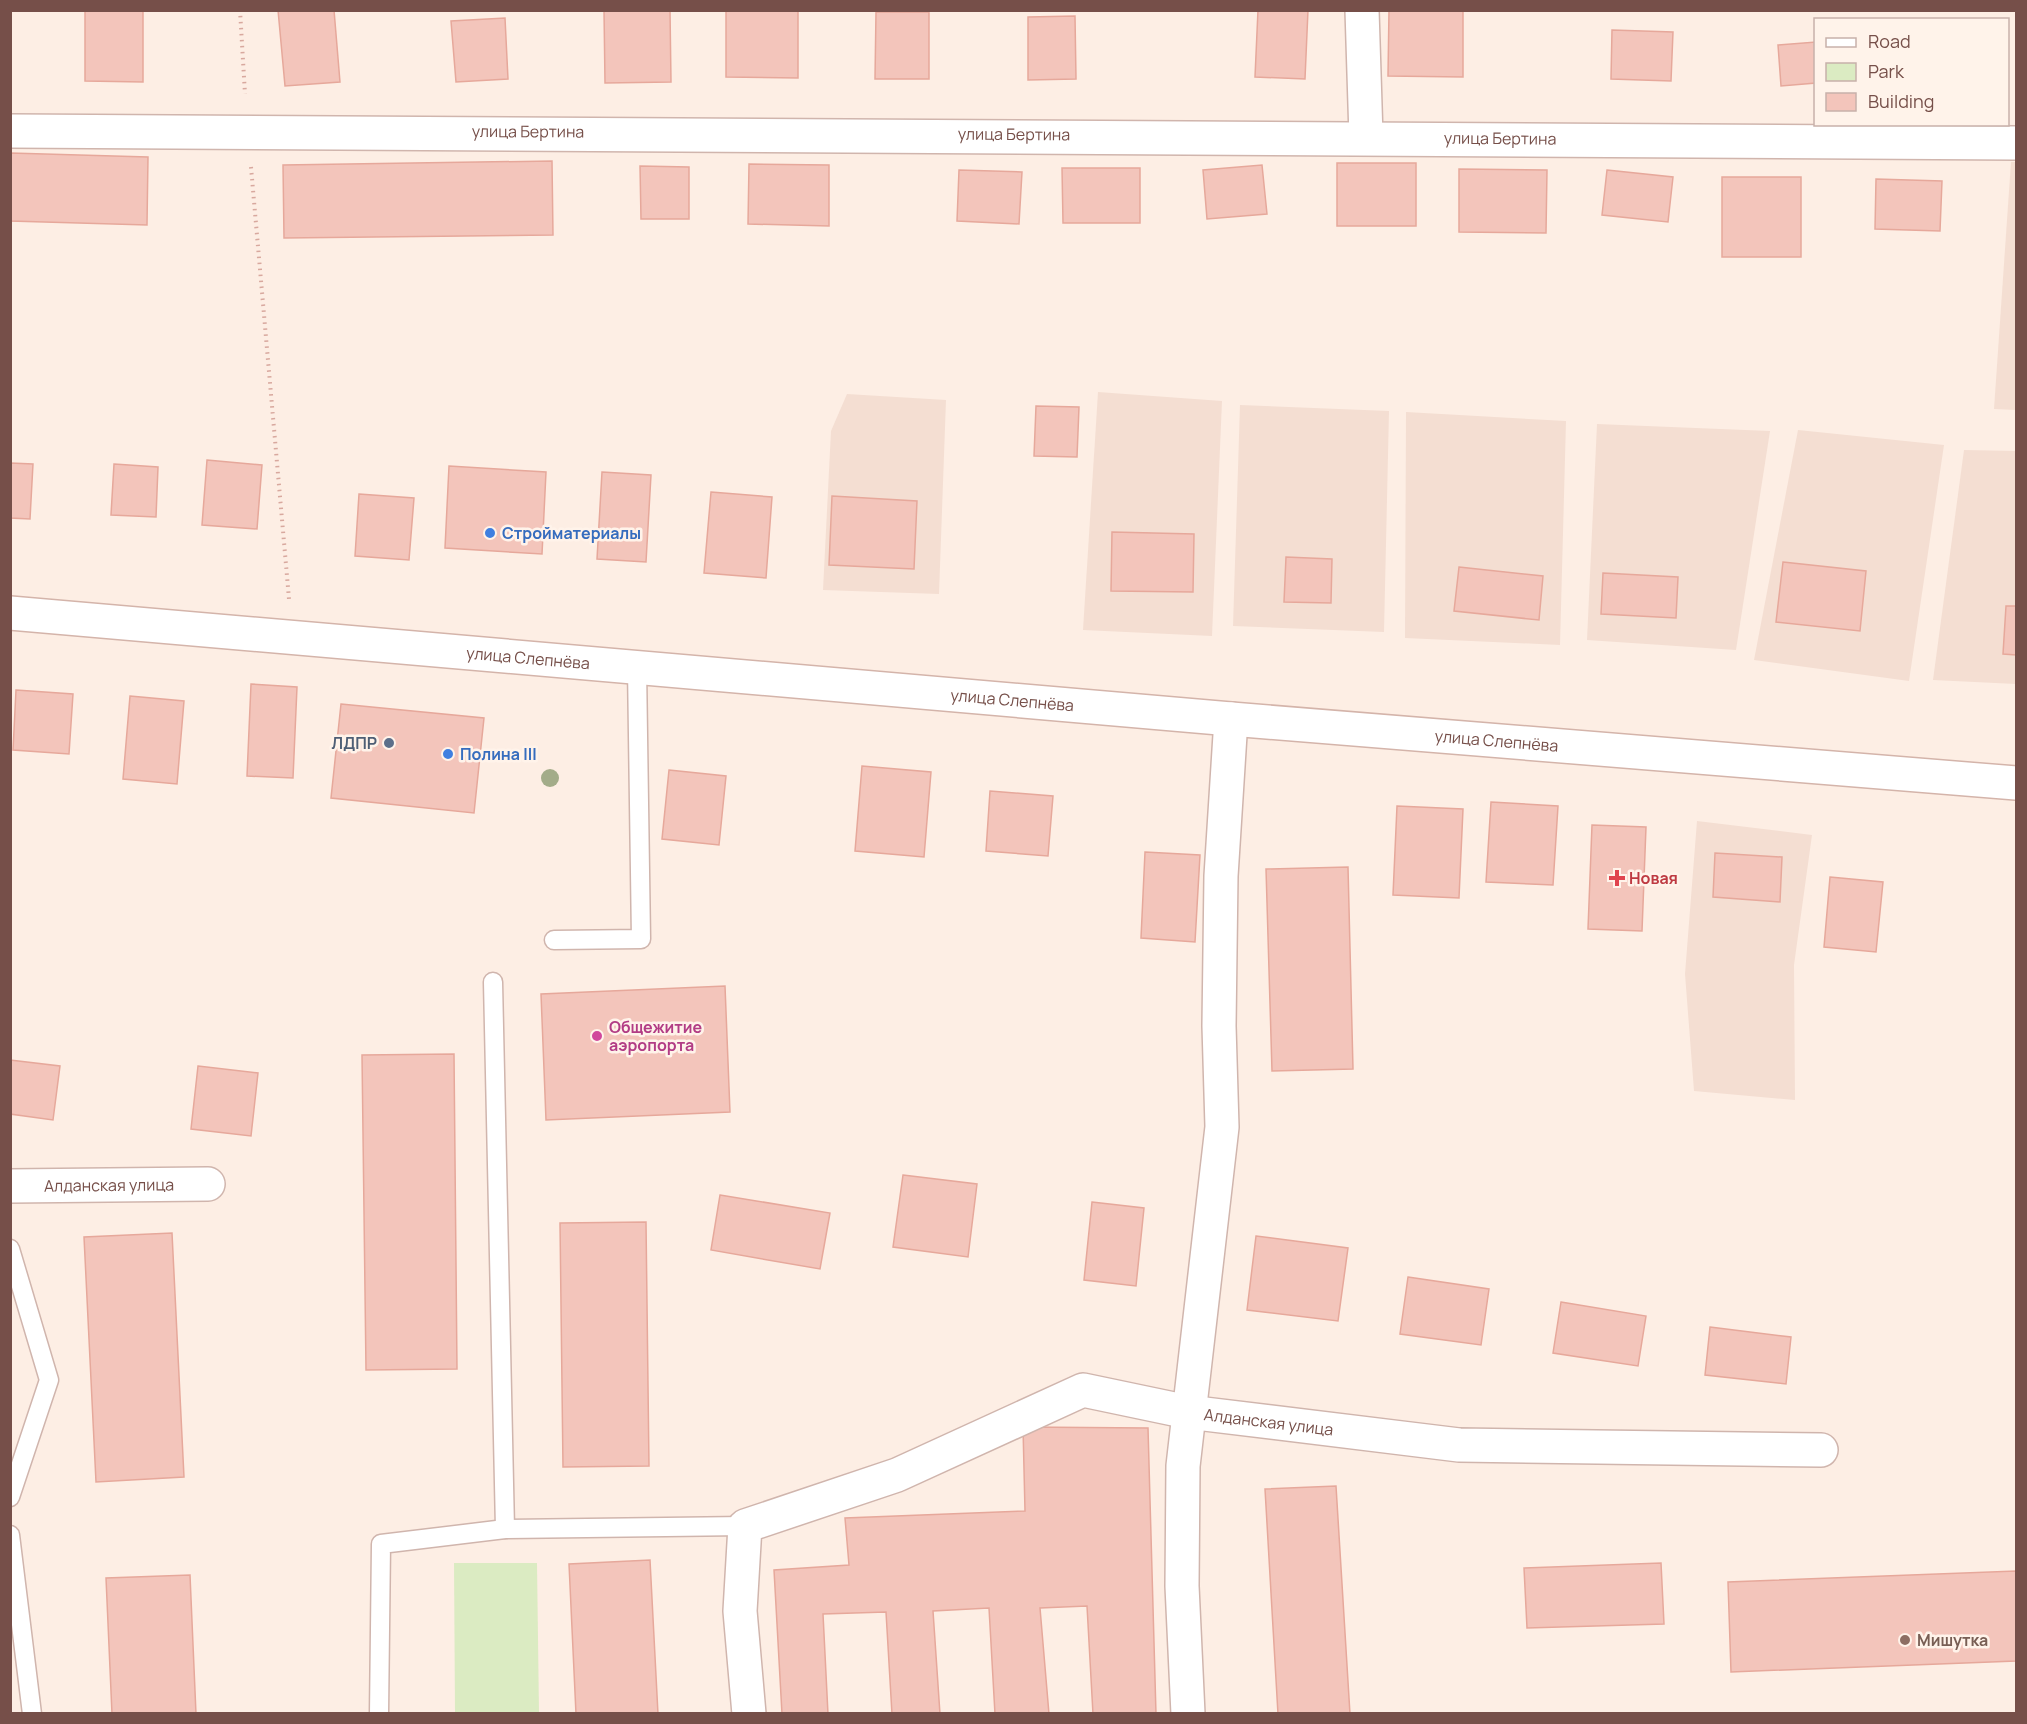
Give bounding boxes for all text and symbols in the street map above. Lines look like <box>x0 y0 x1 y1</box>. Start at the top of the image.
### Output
legend <box>1814 18 2009 126</box>
text: Road <box>1868 29 1911 53</box>
text: Park <box>1868 59 1905 83</box>
text: Building <box>1868 89 1934 113</box>
street label: улица Бертина <box>472 120 584 142</box>
street label: улица Бертина <box>958 123 1070 145</box>
street label: улица Бертина <box>1444 127 1556 150</box>
place label: Стройматериалы <box>502 522 641 544</box>
marker: Стройматериалы <box>483 526 497 540</box>
street label: улица Слепнёва <box>465 642 591 674</box>
street label: улица Слепнёва <box>950 684 1075 716</box>
street label: улица Слепнёва <box>1434 725 1559 757</box>
place label: ЛДПР <box>332 732 377 754</box>
marker: ЛДПР <box>382 736 396 750</box>
place label: Полина III <box>460 743 537 765</box>
marker: Полина III <box>441 747 455 761</box>
place label: Новая <box>1629 867 1678 889</box>
marker: Новая <box>1610 871 1624 885</box>
place label: Общежитие аэропорта <box>609 1016 703 1056</box>
marker: Общежитие аэропорта <box>590 1029 604 1043</box>
street label: Алданская улица <box>44 1173 174 1197</box>
street label: Алданская улица <box>1203 1403 1335 1441</box>
place label: Мишутка <box>1917 1629 1988 1651</box>
marker: Мишутка <box>1898 1633 1912 1647</box>

